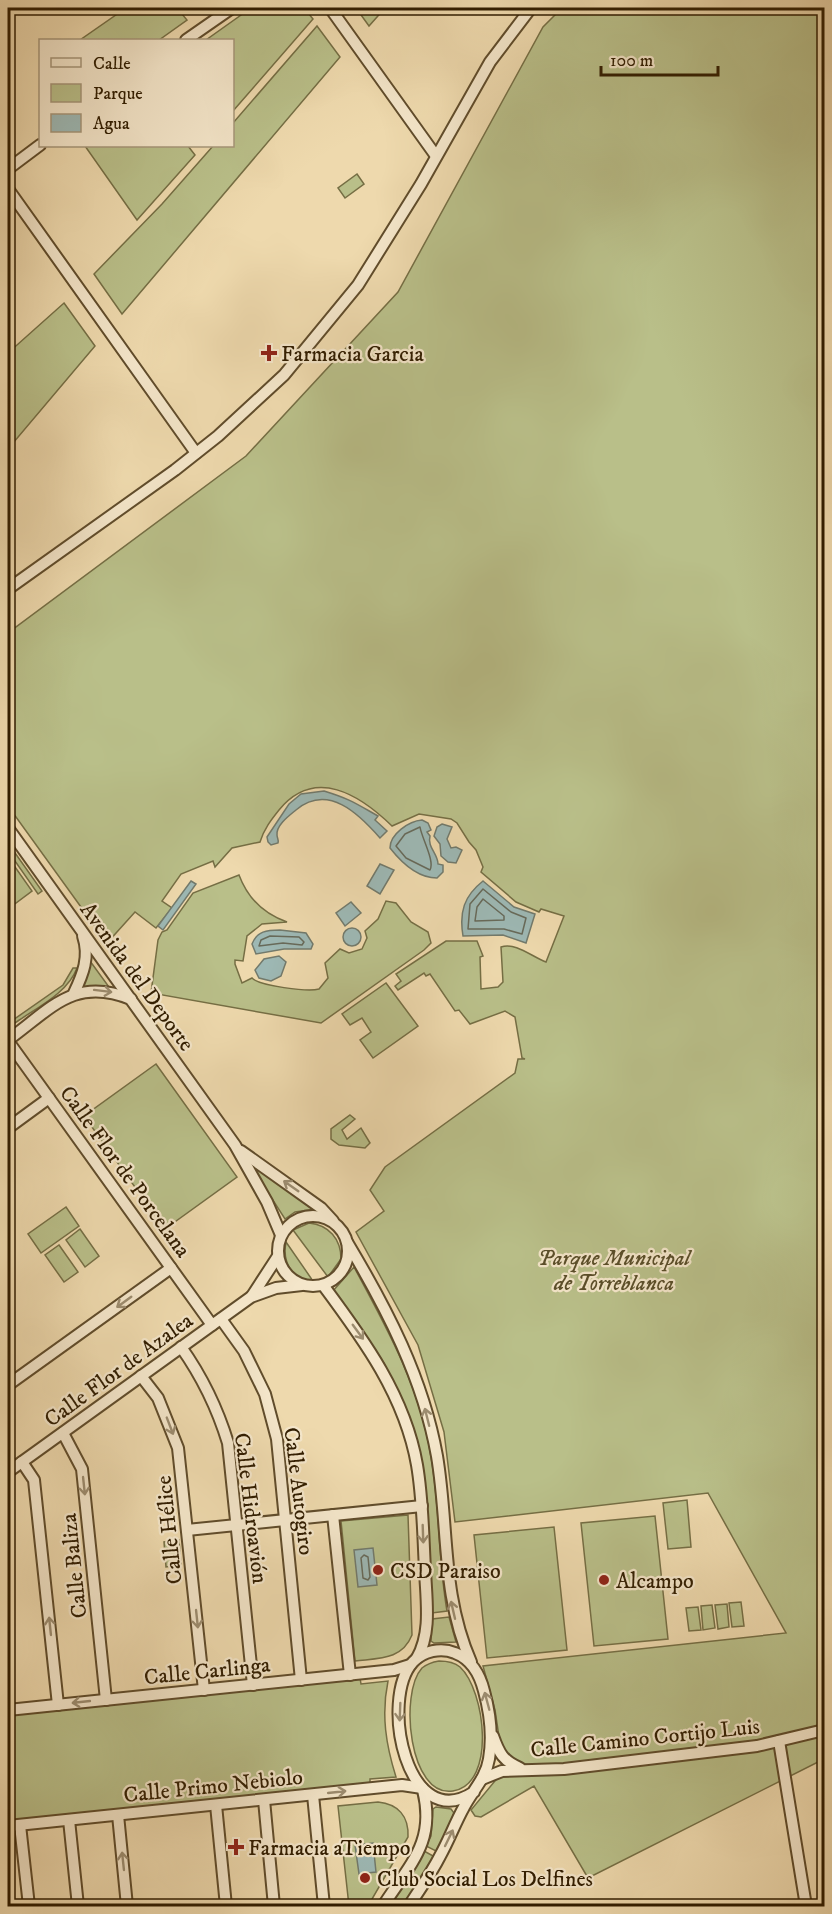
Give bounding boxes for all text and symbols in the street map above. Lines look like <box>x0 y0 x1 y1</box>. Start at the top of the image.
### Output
legend <box>39 39 234 147</box>
scale bar <box>601 39 718 77</box>
text: 100 m <box>610 50 653 72</box>
text: Calle <box>93 53 131 75</box>
text: Parque <box>93 83 143 105</box>
text: Agua <box>93 113 130 135</box>
place label: Farmacia Garcia <box>281 341 424 368</box>
marker: Farmacia Garcia <box>262 346 276 360</box>
street label: Avenida del Deporte <box>74 897 200 1057</box>
one-way arrow <box>93 986 113 997</box>
street label: Calle Flor de Porcelana <box>53 1081 197 1264</box>
one-way arrow <box>283 1180 300 1192</box>
park label: Parque Municipal de Torreblanca <box>538 1245 693 1297</box>
one-way arrow <box>116 1296 132 1308</box>
street label: Calle Flor de Azalea <box>39 1307 199 1433</box>
one-way arrow <box>352 1324 364 1340</box>
one-way arrow <box>421 1408 433 1427</box>
one-way arrow <box>166 1417 177 1435</box>
street label: Calle Autogiro <box>277 1426 320 1557</box>
street label: Calle Hidroavión <box>228 1431 273 1586</box>
street label: Calle Hélice <box>150 1474 189 1585</box>
one-way arrow <box>79 1476 90 1495</box>
street label: Calle Baliza <box>55 1511 93 1620</box>
one-way arrow <box>417 1524 429 1544</box>
place label: CSD Paraiso <box>390 1558 501 1585</box>
marker: CSD Paraiso <box>371 1563 385 1577</box>
place label: Alcampo <box>616 1568 694 1595</box>
marker: Alcampo <box>597 1573 611 1587</box>
one-way arrow <box>447 1600 459 1619</box>
one-way arrow <box>192 1608 203 1628</box>
one-way arrow <box>44 1616 55 1636</box>
street label: Calle Carlinga <box>143 1651 272 1692</box>
one-way arrow <box>480 1692 492 1711</box>
one-way arrow <box>71 1697 91 1708</box>
one-way arrow <box>394 1702 405 1722</box>
street label: Calle Camino Cortijo Luis <box>529 1713 761 1764</box>
street label: Calle Primo Nebiolo <box>122 1764 304 1809</box>
one-way arrow <box>327 1786 347 1797</box>
one-way arrow <box>443 1830 455 1848</box>
place label: Farmacia aTiempo <box>248 1835 410 1862</box>
marker: Farmacia aTiempo <box>229 1840 243 1854</box>
one-way arrow <box>117 1851 128 1871</box>
place label: Club Social Los Delfines <box>377 1866 593 1893</box>
marker: Club Social Los Delfines <box>358 1871 372 1885</box>

